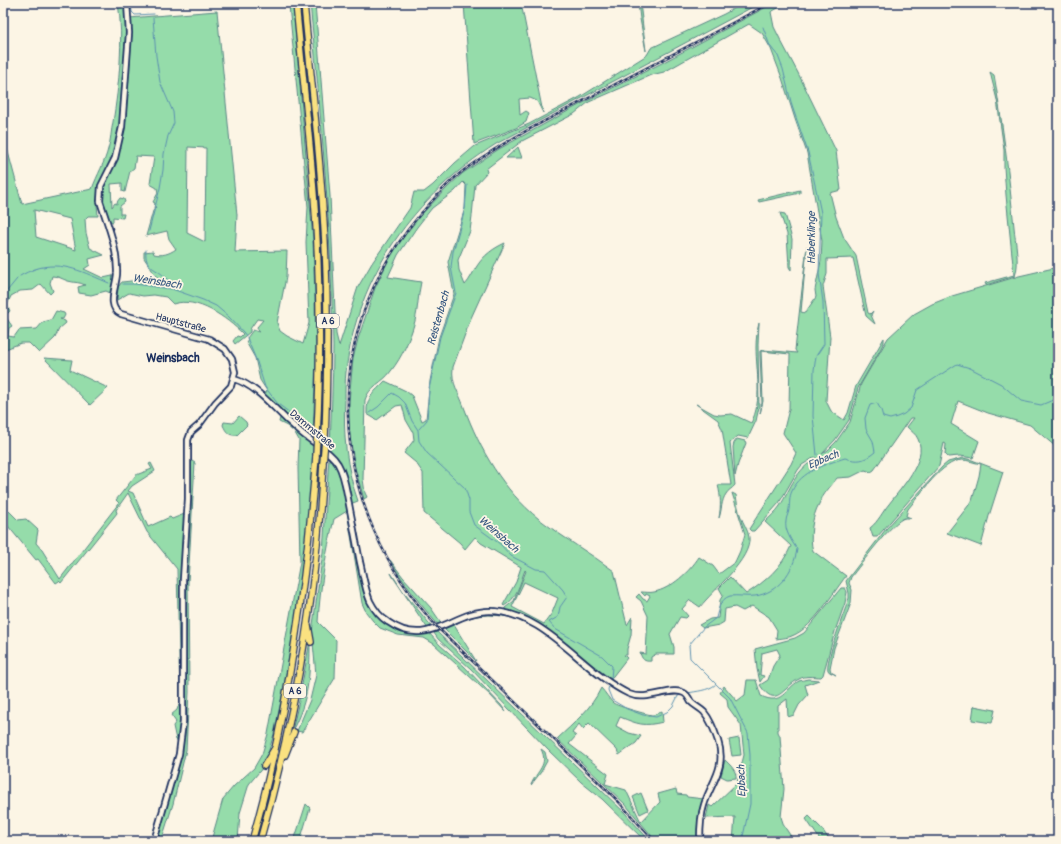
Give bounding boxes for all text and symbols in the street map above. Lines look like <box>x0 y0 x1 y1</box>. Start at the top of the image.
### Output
water label: Haberklinge <box>805 210 818 265</box>
water label: Weinsbach <box>132 271 183 292</box>
water label: Reistenbach <box>425 289 453 347</box>
street label: Hauptstraße <box>154 310 207 335</box>
road number: A 6 <box>317 314 339 328</box>
district label: Weinsbach <box>146 351 200 366</box>
street label: Dammstraße <box>287 407 338 452</box>
water label: Epbach <box>806 447 841 472</box>
water label: Weinsbach <box>476 513 522 556</box>
road number: A 6 <box>284 684 306 698</box>
water label: Epbach <box>734 764 749 797</box>

